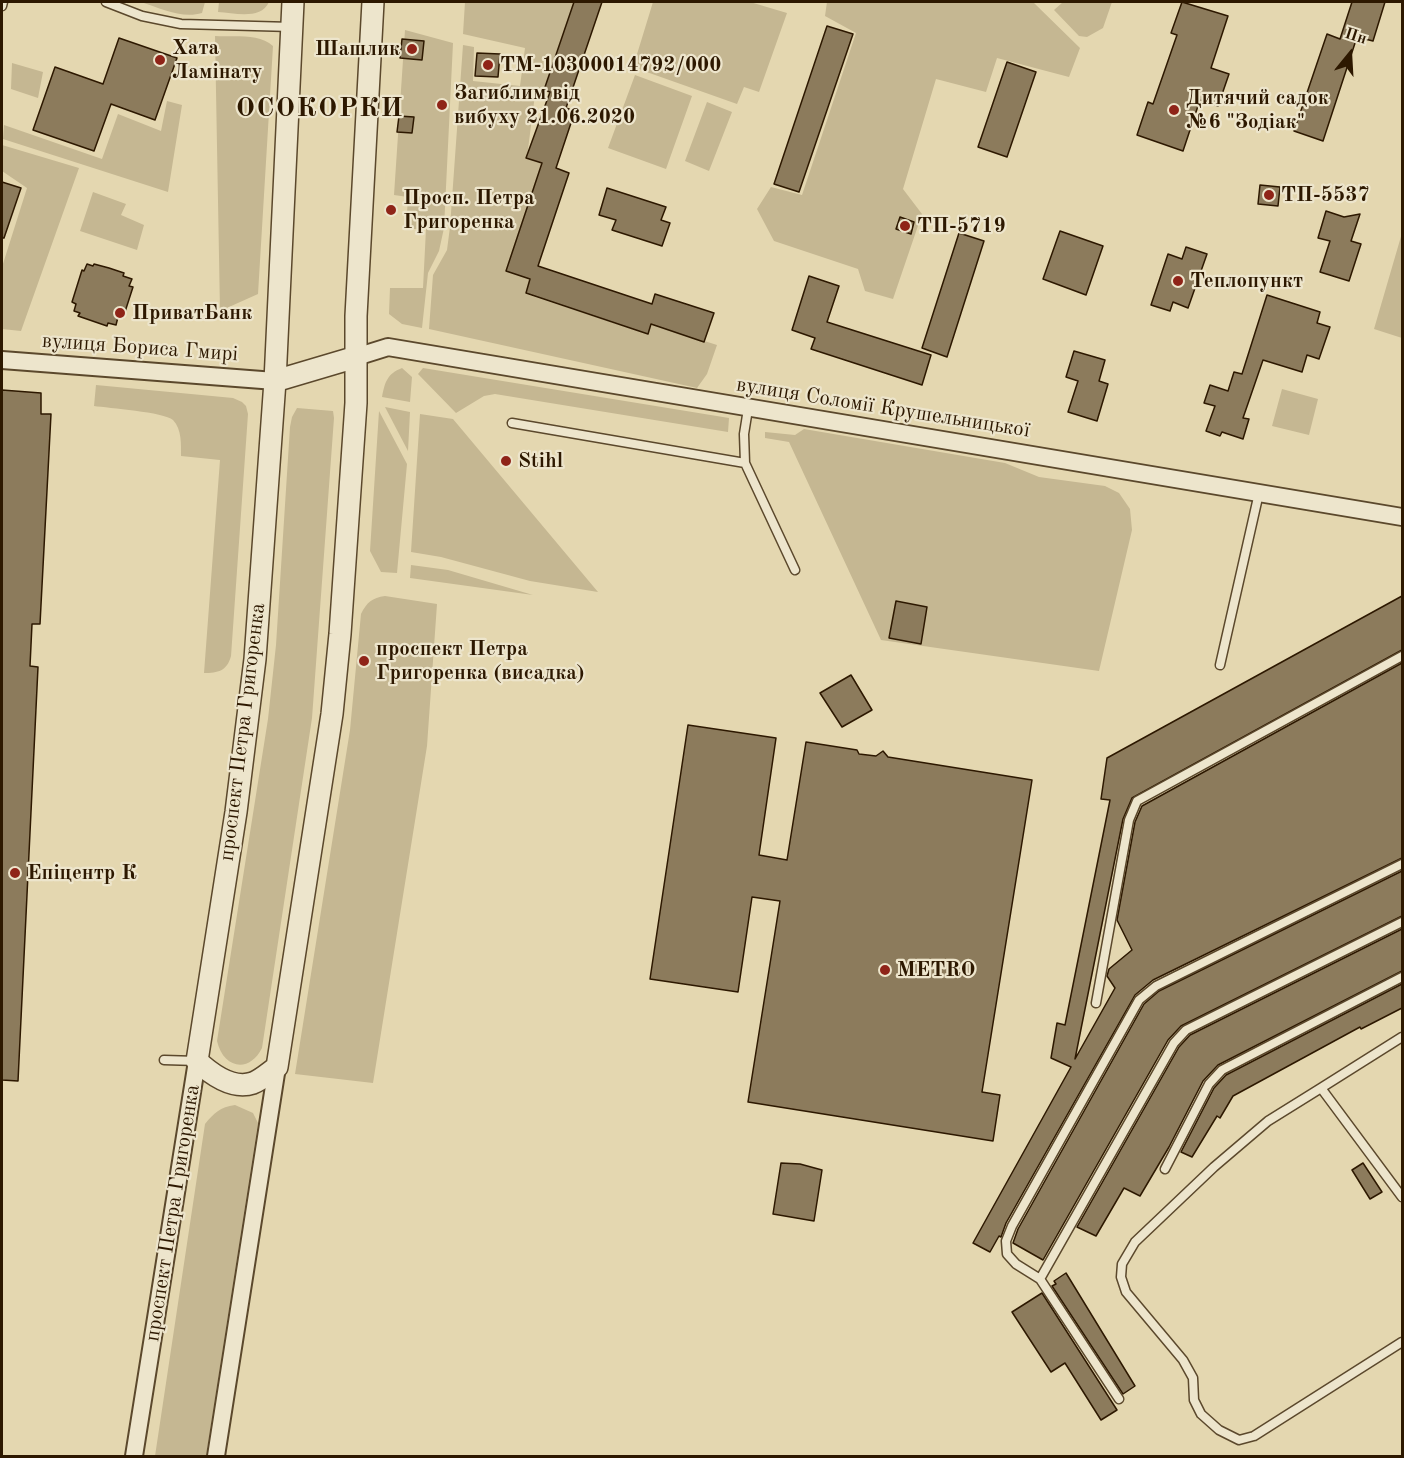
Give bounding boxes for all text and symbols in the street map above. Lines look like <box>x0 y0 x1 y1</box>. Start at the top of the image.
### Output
north arrow <box>1320 24 1380 84</box>
text: Пн <box>1343 26 1369 48</box>
place label: Хата Ламінату <box>172 35 262 85</box>
place label: Шашлик <box>315 36 400 62</box>
marker: Шашлик <box>405 42 419 56</box>
place label: ТМ-10300014792/000 <box>500 52 721 78</box>
marker: Хата Ламінату <box>153 53 167 67</box>
marker: ТМ-10300014792/000 <box>481 58 495 72</box>
place label: Загиблим від вибуху 21.06.2020 <box>454 80 635 130</box>
place label: Дитячий садок №6 "Зодіак" <box>1186 85 1329 135</box>
district label: ОСОКОРКИ <box>236 93 404 125</box>
marker: Загиблим від вибуху 21.06.2020 <box>435 98 449 112</box>
marker: Дитячий садок №6 "Зодіак" <box>1167 103 1181 117</box>
place label: ТП-5537 <box>1281 182 1370 208</box>
place label: Просп. Петра Григоренка <box>403 185 535 235</box>
marker: ТП-5537 <box>1262 188 1276 202</box>
marker: Просп. Петра Григоренка <box>384 203 398 217</box>
place label: ТП-5719 <box>917 213 1006 239</box>
marker: ТП-5719 <box>898 219 912 233</box>
place label: Теплопункт <box>1190 268 1303 294</box>
marker: Теплопункт <box>1171 274 1185 288</box>
place label: ПриватБанк <box>132 300 252 326</box>
marker: ПриватБанк <box>113 306 127 320</box>
street label: вулиця Бориса Гмирі <box>41 329 239 367</box>
street label: вулиця Соломії Крушельницької <box>734 372 1032 444</box>
place label: Stihl <box>518 448 563 474</box>
marker: Stihl <box>499 454 513 468</box>
street label: проспект Петра Григоренка <box>215 601 271 863</box>
place label: проспект Петра Григоренка (висадка) <box>376 636 585 686</box>
marker: проспект Петра Григоренка (висадка) <box>357 654 371 668</box>
place label: Епіцентр К <box>27 860 137 886</box>
marker: Епіцентр К <box>8 866 22 880</box>
place label: METRO <box>897 957 975 983</box>
marker: METRO <box>878 963 892 977</box>
street label: проспект Петра Григоренка <box>140 1083 206 1343</box>

